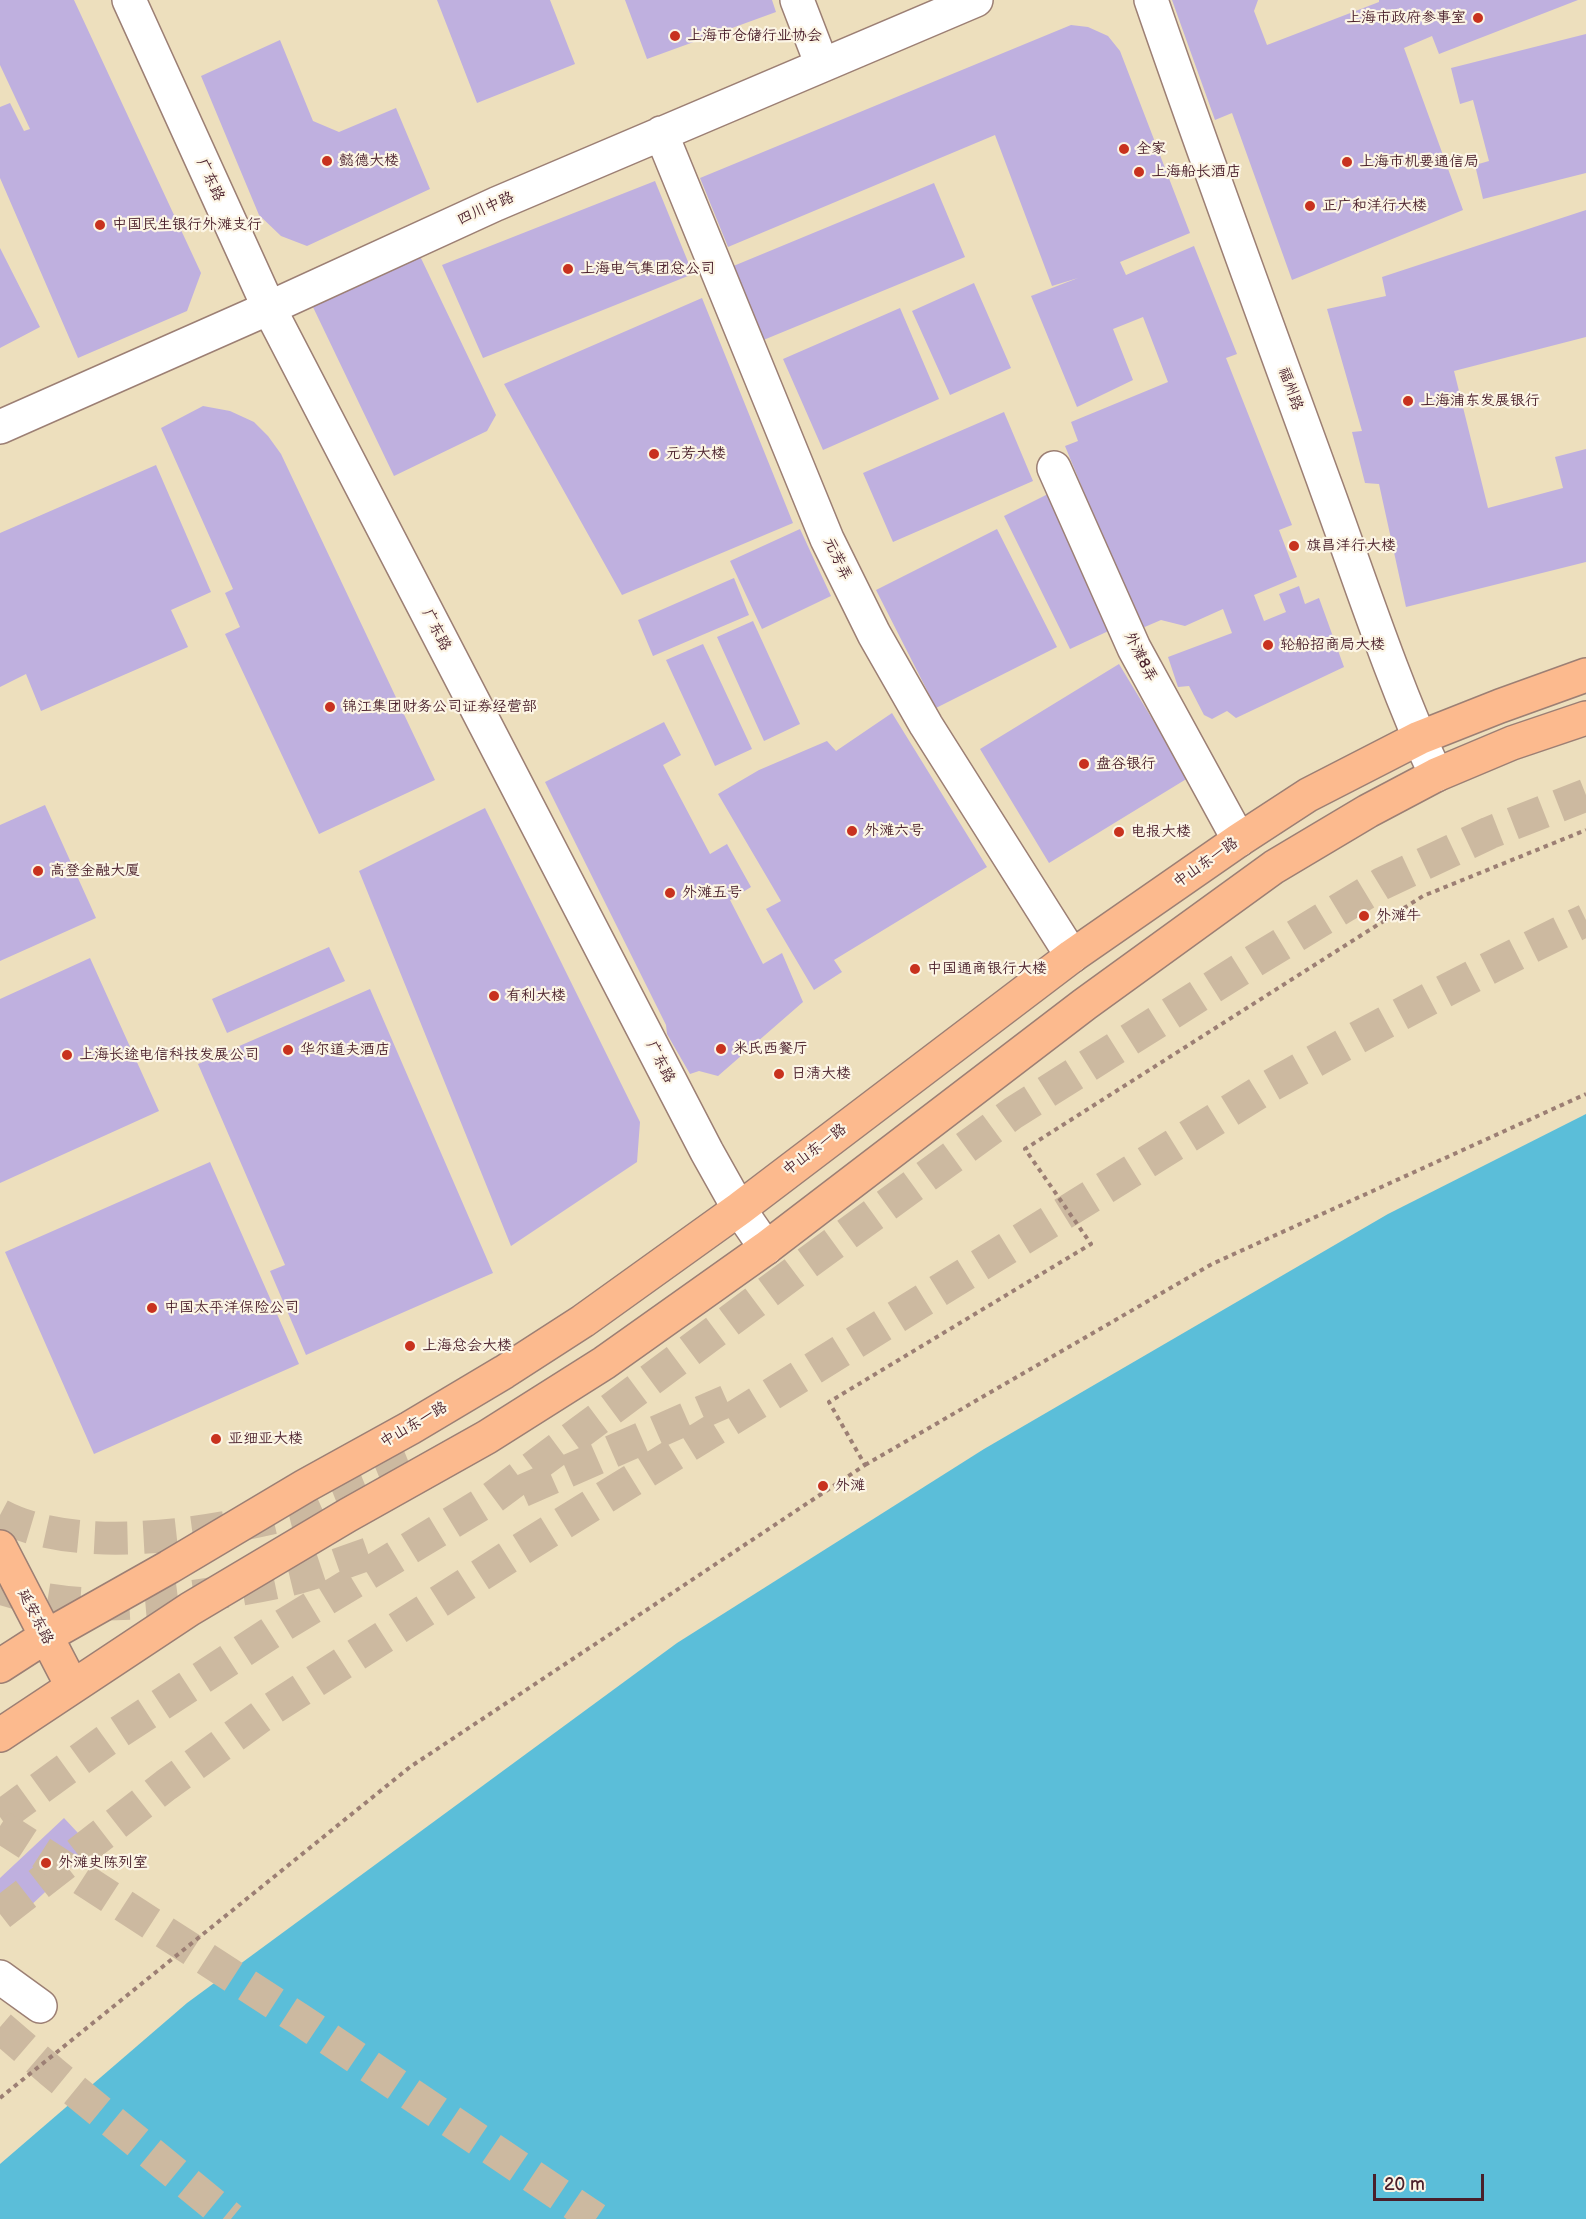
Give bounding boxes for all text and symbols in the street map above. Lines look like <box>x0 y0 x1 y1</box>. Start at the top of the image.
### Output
place label: 上海市政府参事室 <box>1346 9 1466 27</box>
marker: 上海市政府参事室 <box>1471 11 1485 25</box>
place label: 上海市仓储行业协会 <box>687 27 822 45</box>
marker: 上海市仓储行业协会 <box>668 29 682 43</box>
place label: 全家 <box>1136 140 1166 158</box>
marker: 全家 <box>1117 142 1131 156</box>
place label: 懿德大楼 <box>339 152 399 170</box>
place label: 上海市机要通信局 <box>1359 153 1479 171</box>
marker: 懿德大楼 <box>320 154 334 168</box>
marker: 上海市机要通信局 <box>1340 155 1354 169</box>
street label: 广东路 <box>192 156 228 204</box>
place label: 上海船长酒店 <box>1151 163 1241 181</box>
marker: 上海船长酒店 <box>1132 165 1146 179</box>
street label: 四川中路 <box>455 189 517 229</box>
place label: 正广和洋行大楼 <box>1322 197 1427 215</box>
marker: 正广和洋行大楼 <box>1303 199 1317 213</box>
place label: 中国民生银行外滩支行 <box>112 216 262 234</box>
marker: 中国民生银行外滩支行 <box>93 218 107 232</box>
place label: 上海电气集团总公司 <box>580 260 715 278</box>
marker: 上海电气集团总公司 <box>561 262 575 276</box>
street label: 福州路 <box>1274 365 1306 413</box>
place label: 上海浦东发展银行 <box>1420 392 1540 410</box>
marker: 上海浦东发展银行 <box>1401 394 1415 408</box>
place label: 元芳大楼 <box>666 445 726 463</box>
marker: 元芳大楼 <box>647 447 661 461</box>
street label: 元芳弄 <box>819 535 855 583</box>
place label: 旗昌洋行大楼 <box>1306 537 1396 555</box>
marker: 旗昌洋行大楼 <box>1287 539 1301 553</box>
street label: 广东路 <box>418 606 454 654</box>
street label: 外滩8弄 <box>1120 629 1160 685</box>
place label: 轮船招商局大楼 <box>1280 636 1385 654</box>
marker: 轮船招商局大楼 <box>1261 638 1275 652</box>
place label: 锦江集团财务公司证券经营部 <box>342 698 537 716</box>
marker: 锦江集团财务公司证券经营部 <box>323 700 337 714</box>
place label: 盘谷银行 <box>1096 755 1156 773</box>
marker: 盘谷银行 <box>1077 757 1091 771</box>
place label: 外滩六号 <box>864 822 924 840</box>
place label: 电报大楼 <box>1131 823 1191 841</box>
marker: 外滩六号 <box>845 824 859 838</box>
marker: 电报大楼 <box>1112 825 1126 839</box>
street label: 中山东一路 <box>1170 834 1242 892</box>
place label: 高登金融大厦 <box>50 862 140 880</box>
marker: 高登金融大厦 <box>31 864 45 878</box>
place label: 外滩五号 <box>682 884 742 902</box>
marker: 外滩五号 <box>663 886 677 900</box>
place label: 外滩牛 <box>1376 907 1421 925</box>
marker: 外滩牛 <box>1357 909 1371 923</box>
place label: 中国通商银行大楼 <box>927 960 1047 978</box>
marker: 中国通商银行大楼 <box>908 962 922 976</box>
place label: 有利大楼 <box>506 987 566 1005</box>
marker: 有利大楼 <box>487 989 501 1003</box>
street label: 广东路 <box>642 1038 678 1086</box>
place label: 米氏西餐厅 <box>733 1040 808 1058</box>
place label: 华尔道夫酒店 <box>300 1041 390 1059</box>
marker: 米氏西餐厅 <box>714 1042 728 1056</box>
marker: 华尔道夫酒店 <box>281 1043 295 1057</box>
place label: 上海长途电信科技发展公司 <box>79 1046 259 1064</box>
marker: 上海长途电信科技发展公司 <box>60 1048 74 1062</box>
place label: 日清大楼 <box>791 1065 851 1083</box>
marker: 日清大楼 <box>772 1067 786 1081</box>
street label: 中山东一路 <box>780 1120 850 1180</box>
place label: 中国太平洋保险公司 <box>164 1299 299 1317</box>
marker: 中国太平洋保险公司 <box>145 1301 159 1315</box>
place label: 上海总会大楼 <box>422 1337 512 1355</box>
marker: 上海总会大楼 <box>403 1339 417 1353</box>
street label: 中山东一路 <box>377 1398 451 1452</box>
place label: 亚细亚大楼 <box>228 1430 303 1448</box>
marker: 亚细亚大楼 <box>209 1432 223 1446</box>
place label: 外滩 <box>835 1477 865 1495</box>
marker: 外滩 <box>816 1479 830 1493</box>
street label: 延安东路 <box>13 1586 57 1648</box>
place label: 外滩史陈列室 <box>58 1854 148 1872</box>
marker: 外滩史陈列室 <box>39 1856 53 1870</box>
scale bar <box>1376 2162 1487 2200</box>
text: 20 m <box>1384 2174 1425 2195</box>

